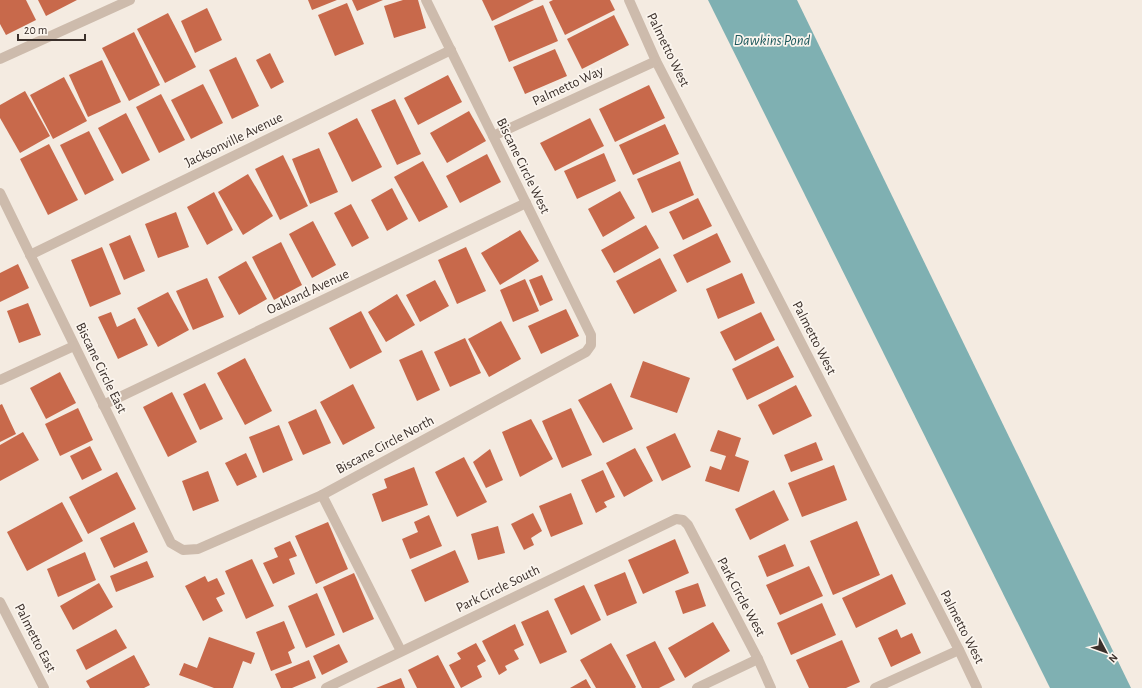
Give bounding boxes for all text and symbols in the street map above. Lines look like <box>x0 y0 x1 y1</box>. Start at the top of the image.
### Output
street label: Palmetto West <box>644 11 692 90</box>
scale bar <box>18 16 85 42</box>
text: 20 m <box>24 24 47 36</box>
water label: Dawkins Pond <box>734 33 811 48</box>
street label: Palmetto Way <box>530 63 606 108</box>
street label: Jacksonville Avenue <box>183 110 285 170</box>
street label: Biscane Circle West <box>494 116 552 216</box>
street label: Oakland Avenue <box>265 267 351 317</box>
street label: Palmetto West <box>790 299 839 377</box>
street label: Biscane Circle East <box>73 320 129 416</box>
street label: Biscane Circle North <box>334 413 436 477</box>
street label: Park Circle West <box>714 555 768 639</box>
street label: Park Circle South <box>454 563 542 615</box>
street label: Palmetto West <box>938 588 987 666</box>
street label: Palmetto East <box>12 601 59 675</box>
north arrow <box>1086 632 1126 672</box>
text: N <box>1107 652 1120 665</box>

